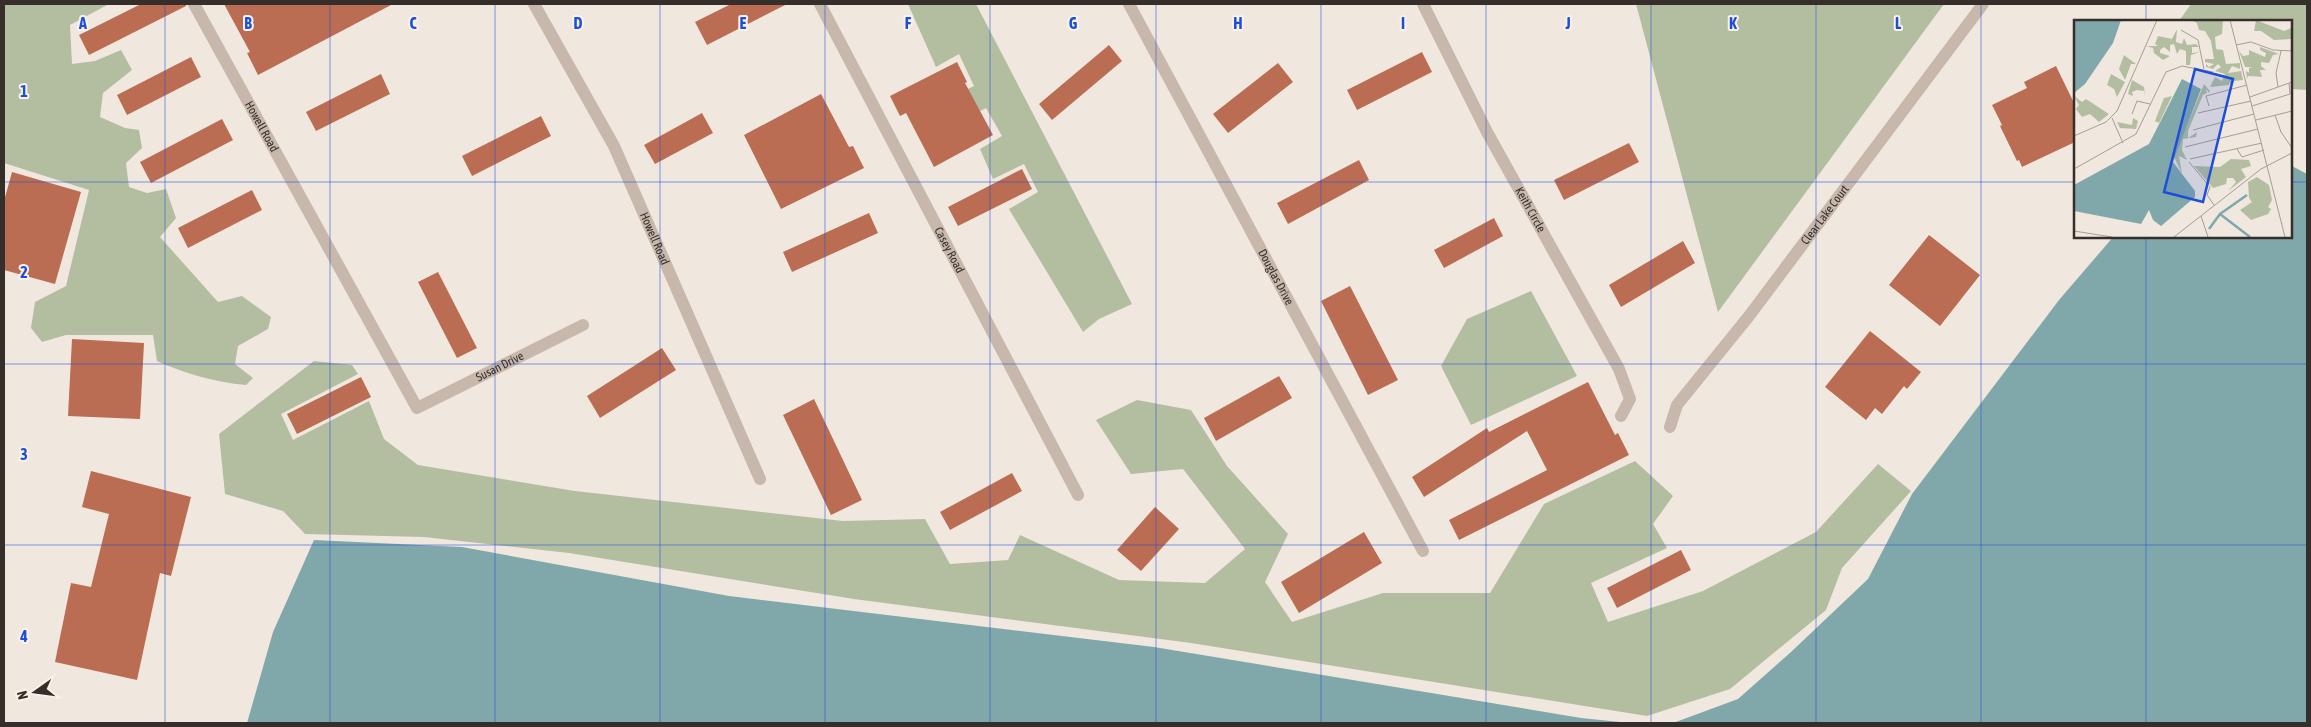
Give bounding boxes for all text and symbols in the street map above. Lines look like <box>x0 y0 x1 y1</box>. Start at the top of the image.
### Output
text: A <box>78 14 87 32</box>
text: B <box>244 14 252 32</box>
text: C <box>409 14 417 32</box>
text: D <box>574 14 583 32</box>
text: E <box>740 14 747 32</box>
text: F <box>905 14 912 32</box>
text: G <box>1069 14 1078 32</box>
text: H <box>1233 14 1243 32</box>
text: I <box>1401 14 1405 32</box>
text: J <box>1564 14 1571 32</box>
text: K <box>1729 14 1737 32</box>
text: L <box>1895 14 1902 32</box>
inset map <box>2074 20 2291 238</box>
text: 1 <box>20 82 28 100</box>
street label: Howell Road <box>242 99 281 154</box>
street label: Clear Lake Court <box>1798 182 1852 247</box>
street label: Keith Circle <box>1512 185 1548 235</box>
street label: Howell Road <box>637 210 672 267</box>
street label: Casey Road <box>931 225 967 276</box>
street label: Douglas Drive <box>1255 247 1296 307</box>
text: 2 <box>20 263 28 281</box>
street label: Susan Drive <box>474 349 526 384</box>
text: 3 <box>20 445 28 463</box>
text: 4 <box>19 627 28 645</box>
north arrow <box>10 667 60 717</box>
text: N <box>14 689 31 701</box>

